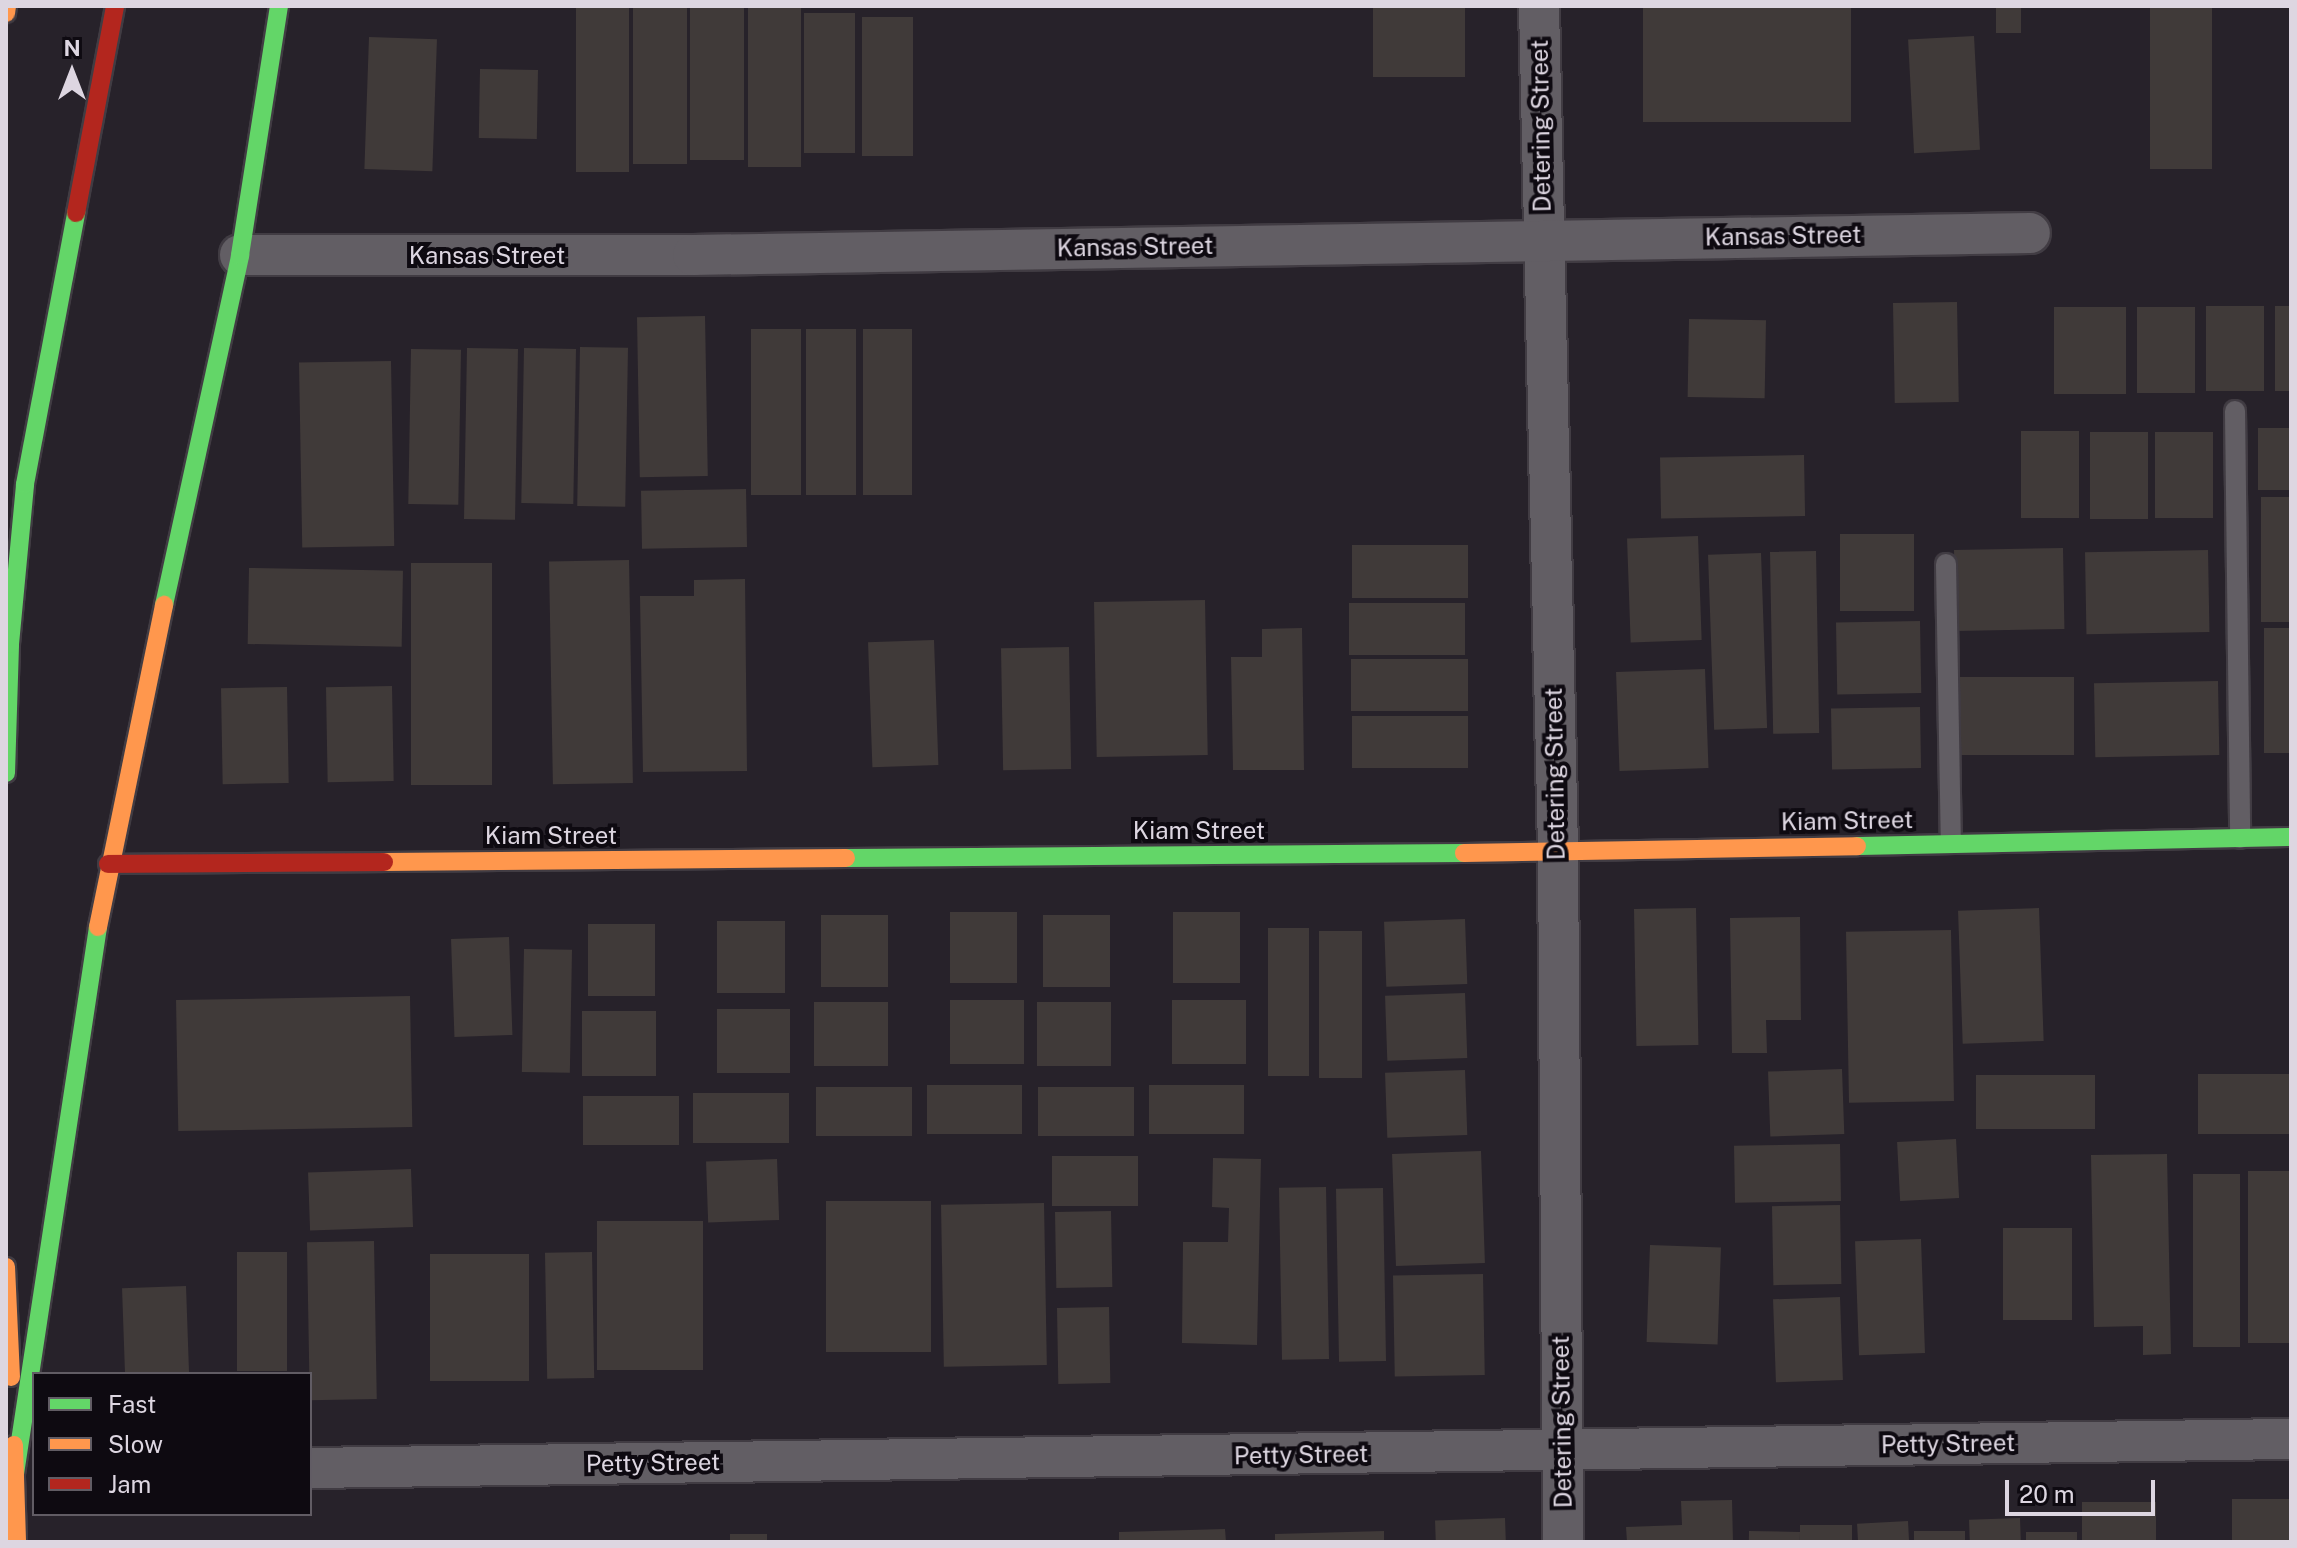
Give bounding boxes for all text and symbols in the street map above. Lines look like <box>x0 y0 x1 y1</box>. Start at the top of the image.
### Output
north arrow <box>32 32 112 112</box>
text: N <box>63 35 81 61</box>
street label: Detering Street <box>1525 40 1557 212</box>
street label: Kansas Street <box>1704 220 1862 252</box>
street label: Kansas Street <box>1056 231 1214 263</box>
street label: Kansas Street <box>409 242 565 270</box>
street label: Detering Street <box>1539 688 1571 860</box>
street label: Kiam Street <box>1781 805 1913 837</box>
street label: Kiam Street <box>1133 817 1265 845</box>
street label: Kiam Street <box>485 822 617 850</box>
street label: Detering Street <box>1546 1336 1578 1508</box>
legend <box>32 1372 312 1516</box>
text: Fast <box>108 1390 156 1418</box>
street label: Petty Street <box>1881 1428 2015 1460</box>
text: Slow <box>108 1430 163 1458</box>
street label: Petty Street <box>1234 1439 1368 1471</box>
street label: Petty Street <box>586 1447 720 1479</box>
scale bar <box>2009 1464 2159 1514</box>
text: Jam <box>108 1470 151 1498</box>
text: 20 m <box>2019 1480 2075 1508</box>

